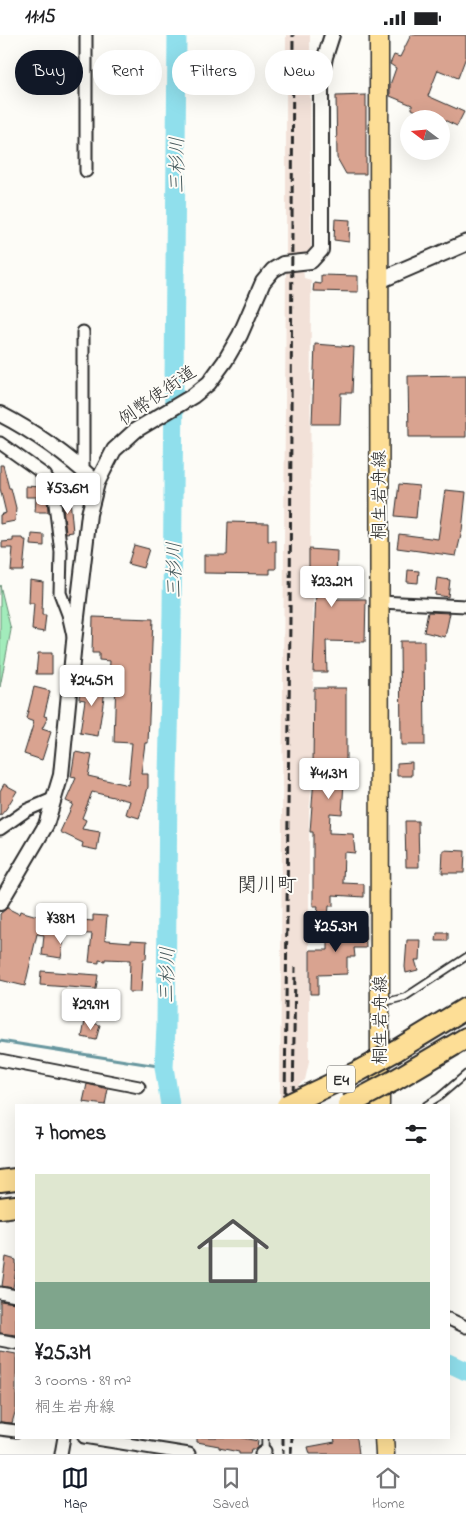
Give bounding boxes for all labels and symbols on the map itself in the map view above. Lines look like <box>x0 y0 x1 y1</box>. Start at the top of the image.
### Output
north arrow <box>400 110 450 160</box>
water label: 三杉川 <box>165 136 192 194</box>
street label: 例幣使街道 <box>114 360 202 433</box>
street label: 桐生岩舟線 <box>368 450 394 540</box>
pin: ¥53.6M <box>27 473 109 515</box>
water label: 三杉川 <box>162 541 189 599</box>
pin: ¥23.2M <box>291 565 373 608</box>
pin: ¥24.5M <box>51 665 133 707</box>
pin: ¥41.3M <box>288 757 370 800</box>
district label: 関川町 <box>237 872 297 901</box>
pin: ¥38M <box>31 903 91 945</box>
pin: ¥25.3M <box>295 911 377 953</box>
water label: 三杉川 <box>155 946 182 1004</box>
street label: 桐生岩舟線 <box>369 975 395 1065</box>
pin: ¥29.9M <box>50 989 132 1031</box>
road number: E4 <box>327 1065 355 1093</box>

